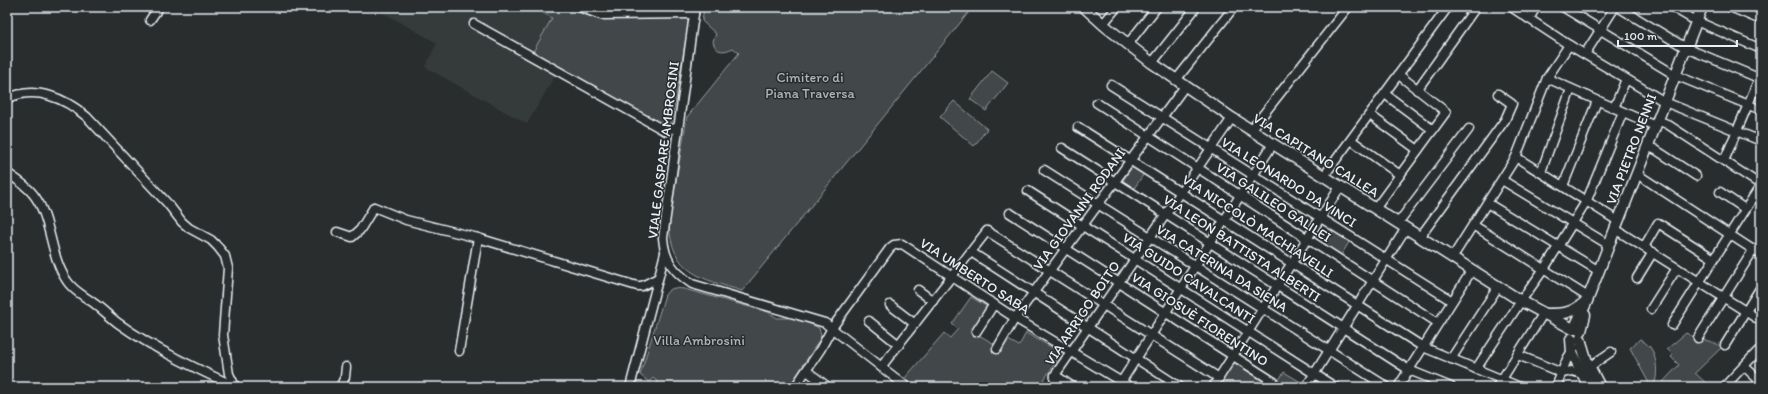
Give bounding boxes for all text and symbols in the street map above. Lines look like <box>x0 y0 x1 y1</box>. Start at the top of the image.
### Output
scale bar <box>1618 22 1737 48</box>
text: 100 m <box>1624 29 1657 43</box>
street label: VIALE GASPARE AMBROSINI <box>644 60 683 240</box>
park label: Cimitero di Piana Traversa <box>765 69 855 102</box>
street label: VIA PIETRO NENNI <box>1602 91 1660 207</box>
street label: VIA CAPITANO CALLEA <box>1250 110 1382 201</box>
street label: VIA LEONARDO DA VINCI <box>1218 134 1360 231</box>
street label: VIA GIOVANNI RODANI <box>1029 145 1129 274</box>
street label: VIA GALILEO GALILEI <box>1213 159 1335 246</box>
street label: VIA NICCOLÒ MACHIAVELLI <box>1179 171 1337 282</box>
street label: VIA LEON BATTISTA ALBERTI <box>1160 191 1324 306</box>
street label: VIA CATERINA DA SIENA <box>1153 221 1291 316</box>
street label: VIA GUIDO CAVALCANTI <box>1119 229 1258 328</box>
street label: VIA UMBERTO SABA <box>917 235 1033 318</box>
street label: VIA ARRIGO BOITO <box>1041 258 1124 369</box>
street label: VIA GIOSUÈ FIORENTINO <box>1128 269 1271 370</box>
park label: Villa Ambrosini <box>653 332 745 349</box>

